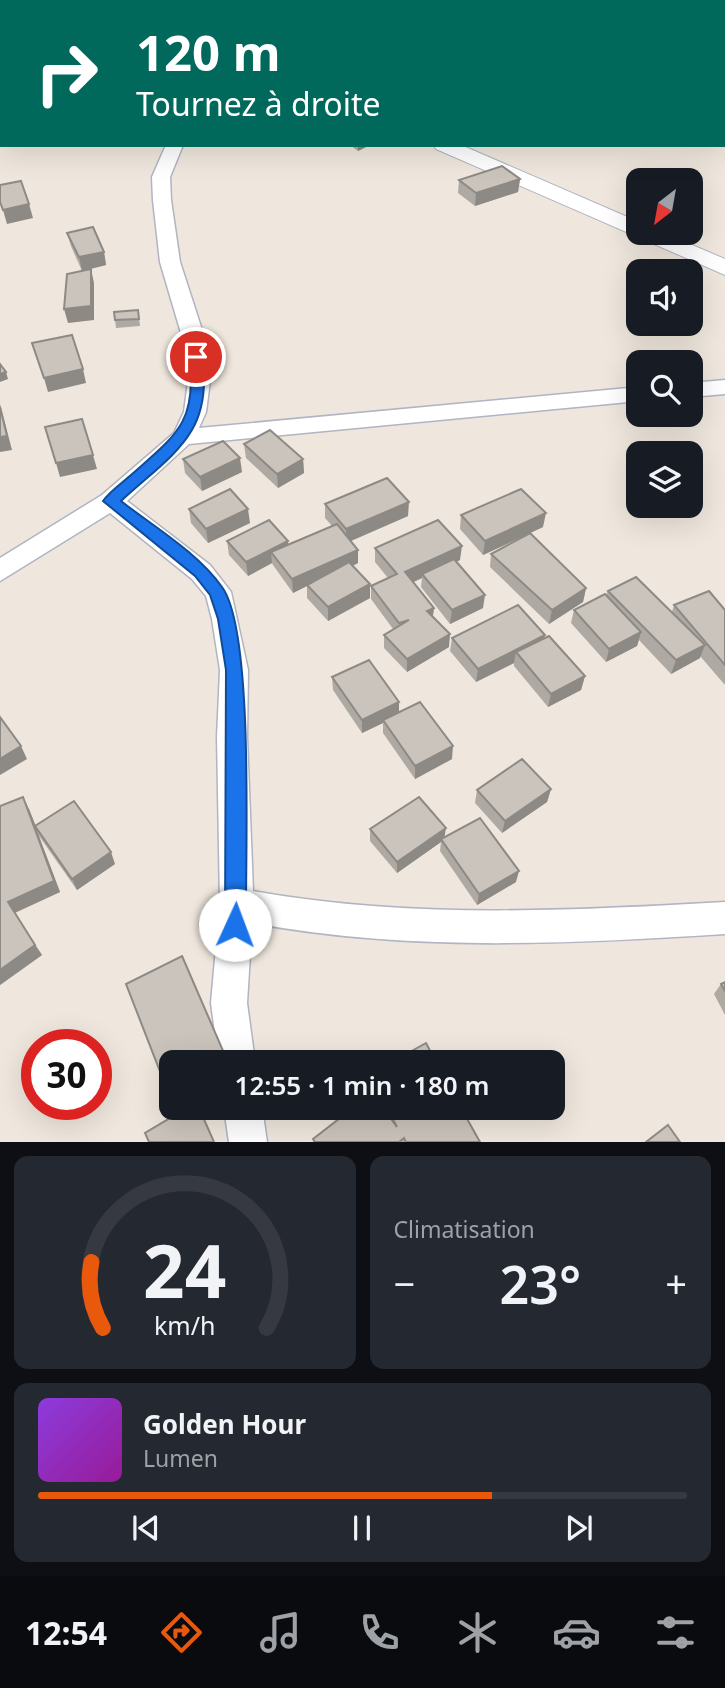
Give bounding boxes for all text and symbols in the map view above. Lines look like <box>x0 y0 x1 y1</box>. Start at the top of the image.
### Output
text: 120 m <box>136 19 281 85</box>
icon: right <box>21 28 112 119</box>
text: Tournez à droite <box>136 82 381 125</box>
north arrow <box>626 168 704 245</box>
map controls <box>626 168 703 518</box>
button: sound <box>626 259 703 336</box>
pin <box>166 327 226 387</box>
icon: arrive <box>177 338 215 376</box>
button: search <box>626 350 703 427</box>
button: layers <box>626 441 703 518</box>
position arrow <box>198 888 272 962</box>
speed limit sign: 30 <box>21 1029 112 1120</box>
text: 12:55 · 1 min · 180 m <box>235 1067 489 1103</box>
text: Climatisation <box>394 1213 535 1245</box>
text: 24 <box>143 1221 226 1320</box>
text: 23° <box>499 1248 581 1319</box>
text: − <box>394 1257 415 1309</box>
text: + <box>665 1257 687 1309</box>
text: km/h <box>154 1308 216 1342</box>
text: Golden Hour <box>143 1406 306 1442</box>
text: Lumen <box>143 1442 218 1474</box>
icon: previous <box>127 1509 165 1547</box>
icon: pause <box>343 1509 381 1547</box>
icon: next <box>560 1509 598 1547</box>
icon: directions <box>157 1608 206 1657</box>
icon: music <box>256 1608 305 1657</box>
icon: phone <box>355 1608 404 1657</box>
icon: climate <box>453 1608 502 1657</box>
icon: car <box>552 1608 601 1657</box>
icon: filters <box>651 1608 700 1657</box>
text: 12:54 <box>25 1611 107 1654</box>

